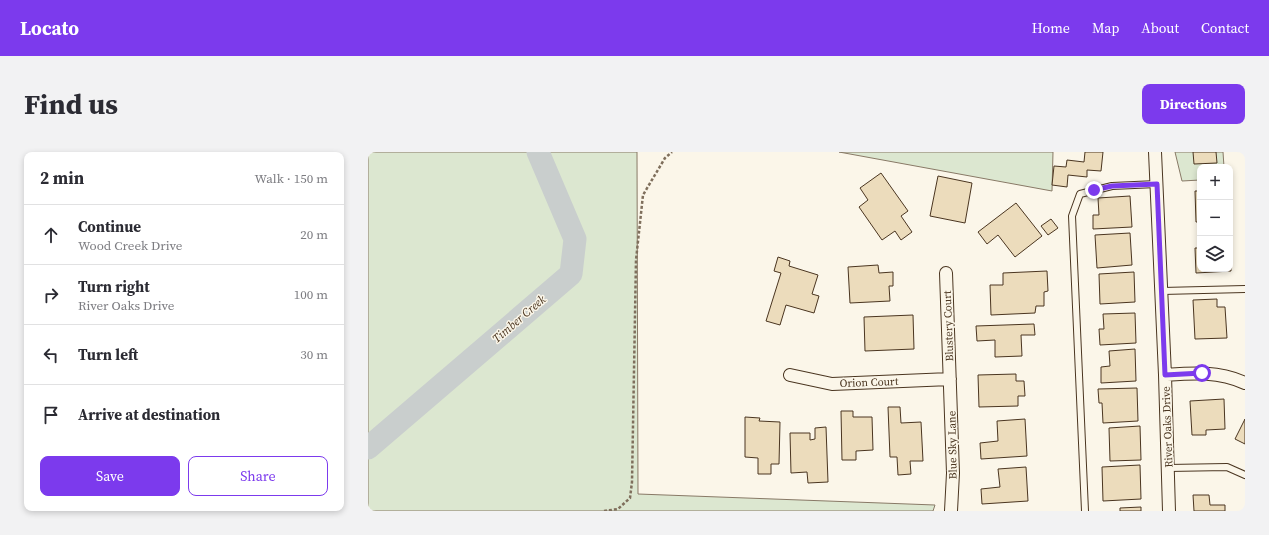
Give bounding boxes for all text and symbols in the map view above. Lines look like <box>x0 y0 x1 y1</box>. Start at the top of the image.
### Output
text: Locato <box>20 15 79 41</box>
text: Home <box>1032 18 1070 38</box>
text: Map <box>1092 18 1119 38</box>
text: About <box>1141 18 1179 38</box>
text: Contact <box>1201 18 1249 38</box>
button: Directions <box>1142 84 1245 124</box>
text: Find us <box>24 85 118 123</box>
map controls <box>1197 164 1233 272</box>
button: + <box>1197 164 1233 200</box>
text: 2 min <box>40 166 84 190</box>
text: Walk · 150 m <box>255 170 328 187</box>
route end <box>1085 181 1103 199</box>
button: − <box>1197 200 1233 236</box>
text: Continue <box>78 216 141 237</box>
icon: ahead <box>40 224 62 246</box>
text: 20 m <box>300 226 328 243</box>
button: layers <box>1197 236 1233 272</box>
text: Wood Creek Drive <box>78 237 182 254</box>
text: Turn right <box>78 276 150 297</box>
icon: right <box>40 284 62 306</box>
text: 100 m <box>294 286 328 303</box>
street label: Blustery Court <box>940 290 957 362</box>
water label: Timber Creek <box>489 291 549 347</box>
text: River Oaks Drive <box>78 297 174 314</box>
icon: left <box>40 344 62 366</box>
text: Turn left <box>78 344 138 365</box>
text: 30 m <box>300 346 328 363</box>
route start <box>1193 364 1211 382</box>
street label: Orion Court <box>839 374 899 391</box>
street label: River Oaks Drive <box>1159 386 1176 468</box>
icon: arrive <box>40 404 62 426</box>
text: Arrive at destination <box>78 404 220 425</box>
street label: Blue Sky Lane <box>944 410 961 479</box>
button: Save <box>40 456 180 496</box>
button: Share <box>188 456 328 496</box>

